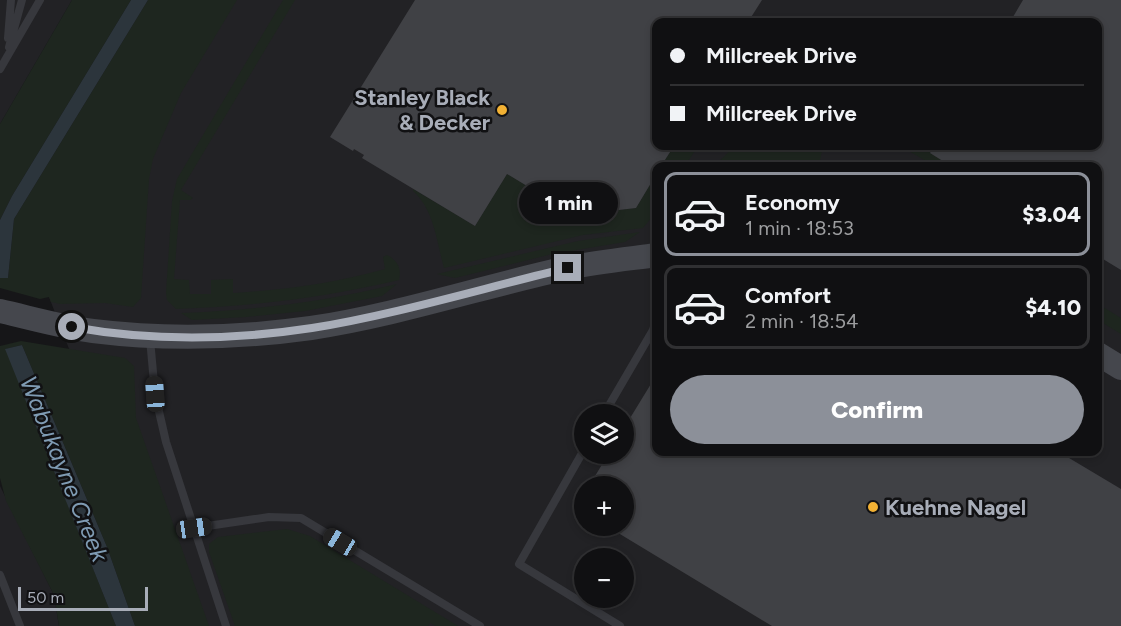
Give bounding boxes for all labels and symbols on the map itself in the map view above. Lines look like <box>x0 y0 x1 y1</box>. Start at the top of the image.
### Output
place label: Stanley Black & Decker <box>354 84 491 136</box>
marker: Stanley Black & Decker <box>495 103 509 117</box>
callout: 1 min <box>518 181 618 223</box>
route end <box>554 254 581 281</box>
route start <box>58 313 85 340</box>
water label: Wabukayne Creek <box>14 372 115 567</box>
car <box>145 375 165 413</box>
place label: Kuehne Nagel <box>885 494 1026 521</box>
marker: Kuehne Nagel <box>866 500 880 514</box>
car <box>175 517 213 539</box>
car <box>320 525 360 559</box>
scale bar <box>18 584 148 612</box>

